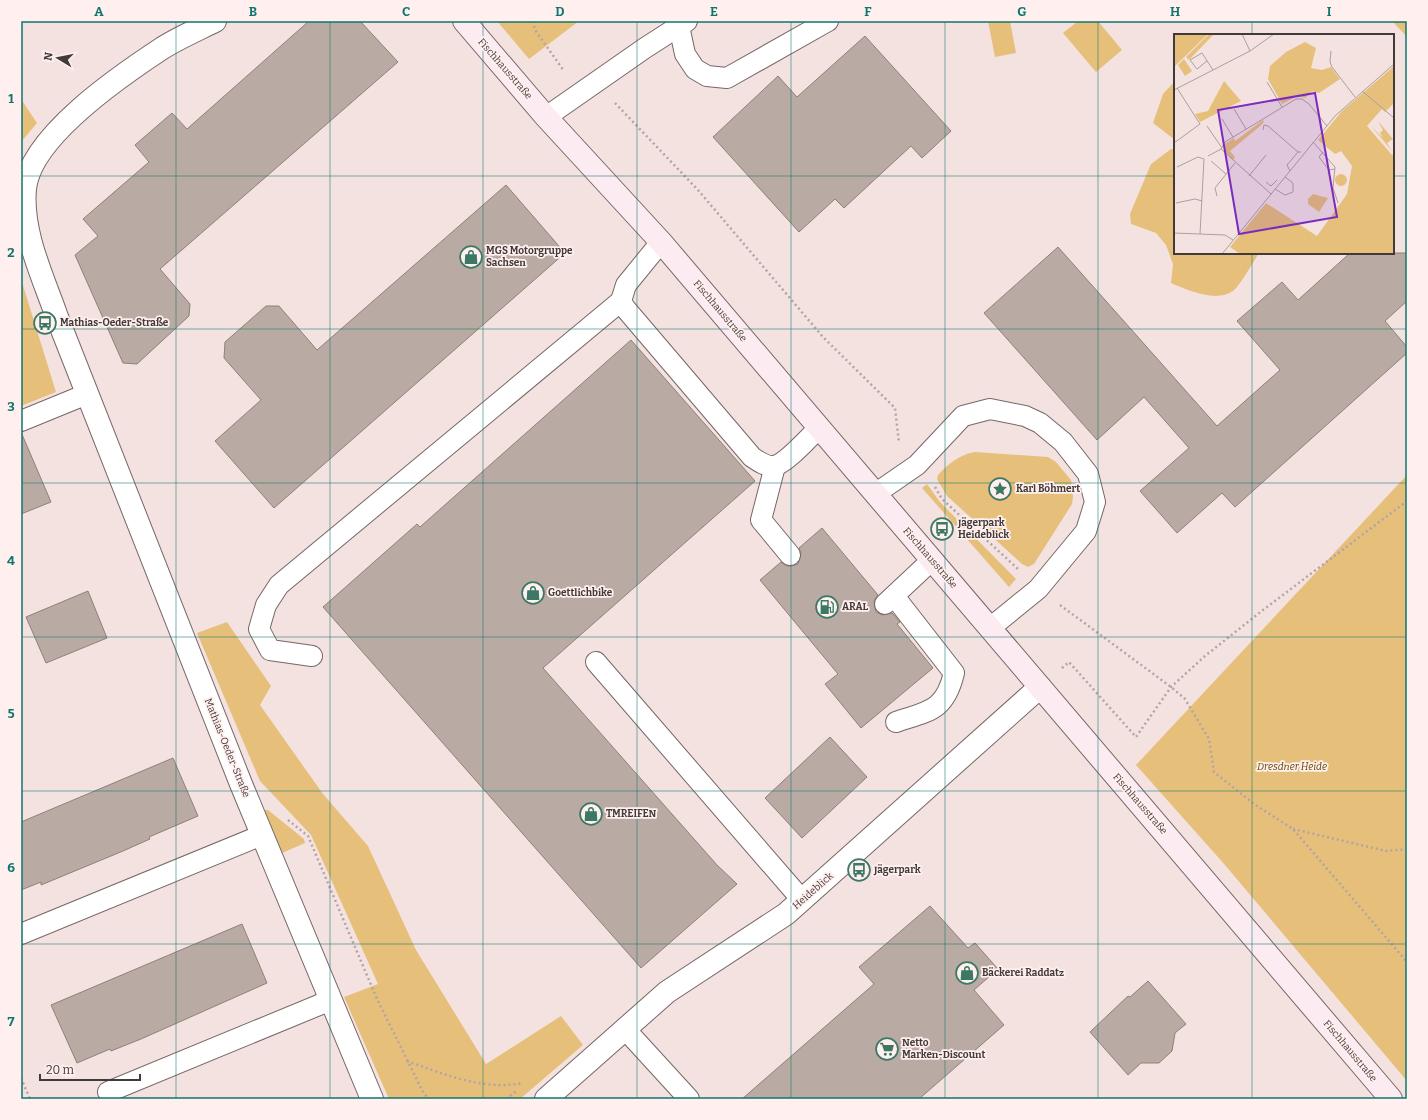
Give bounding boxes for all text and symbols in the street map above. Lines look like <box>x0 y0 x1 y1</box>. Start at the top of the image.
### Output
text: A <box>94 4 104 19</box>
text: B <box>249 4 257 19</box>
text: C <box>402 4 410 19</box>
text: D <box>555 4 565 19</box>
text: E <box>710 4 718 19</box>
text: F <box>864 4 872 19</box>
text: G <box>1017 4 1027 19</box>
text: H <box>1170 4 1180 19</box>
text: I <box>1327 4 1332 19</box>
inset map <box>1174 34 1394 254</box>
street label: Fischhausstraße <box>475 36 535 102</box>
north arrow <box>38 38 78 78</box>
text: N <box>42 51 56 62</box>
text: 1 <box>8 91 14 106</box>
shop icon: MGS Motorgruppe Sachsen <box>458 244 484 270</box>
text: 2 <box>7 245 15 260</box>
place label: MGS Motorgruppe Sachsen <box>486 245 573 269</box>
street label: Fischhausstraße <box>691 278 749 344</box>
bus stop icon: Mathias-Oeder-Straße <box>32 310 58 336</box>
place label: Mathias-Oeder-Straße <box>60 317 169 329</box>
text: 3 <box>7 399 15 414</box>
place icon: Karl Böhmert <box>987 476 1013 502</box>
place label: Karl Böhmert <box>1016 483 1080 495</box>
bus stop icon: Jägerpark Heideblick <box>929 516 955 542</box>
place label: Jägerpark Heideblick <box>957 517 1009 541</box>
street label: Fischhausstraße <box>900 525 960 591</box>
text: 4 <box>7 553 15 568</box>
shop icon: Goettlichbike <box>520 580 546 606</box>
place label: Goettlichbike <box>548 587 613 599</box>
fuel station icon: ARAL <box>814 594 840 620</box>
place label: ARAL <box>842 601 868 613</box>
street label: Mathias-Oeder-Straße <box>202 697 252 799</box>
text: 5 <box>7 706 15 721</box>
park label: Dresdner Heide <box>1257 761 1327 773</box>
street label: Fischhausstraße <box>1110 771 1170 837</box>
shop icon: TMREIFEN <box>578 801 604 827</box>
place label: TMREIFEN <box>606 808 657 820</box>
bus stop icon: Jägerpark <box>846 857 872 883</box>
text: 6 <box>7 860 15 875</box>
place label: Jägerpark <box>873 864 921 876</box>
street label: Heideblick <box>790 870 836 912</box>
shop icon: Bäckerei Raddatz <box>954 960 980 986</box>
place label: Bäckerei Raddatz <box>982 967 1064 979</box>
text: 7 <box>8 1014 15 1029</box>
street label: Fischhausstraße <box>1321 1018 1379 1084</box>
supermarket icon: Netto Marken-Discount <box>874 1036 900 1062</box>
place label: Netto Marken-Discount <box>902 1037 985 1061</box>
scale bar <box>40 1056 140 1082</box>
text: 20 m <box>46 1063 75 1077</box>

